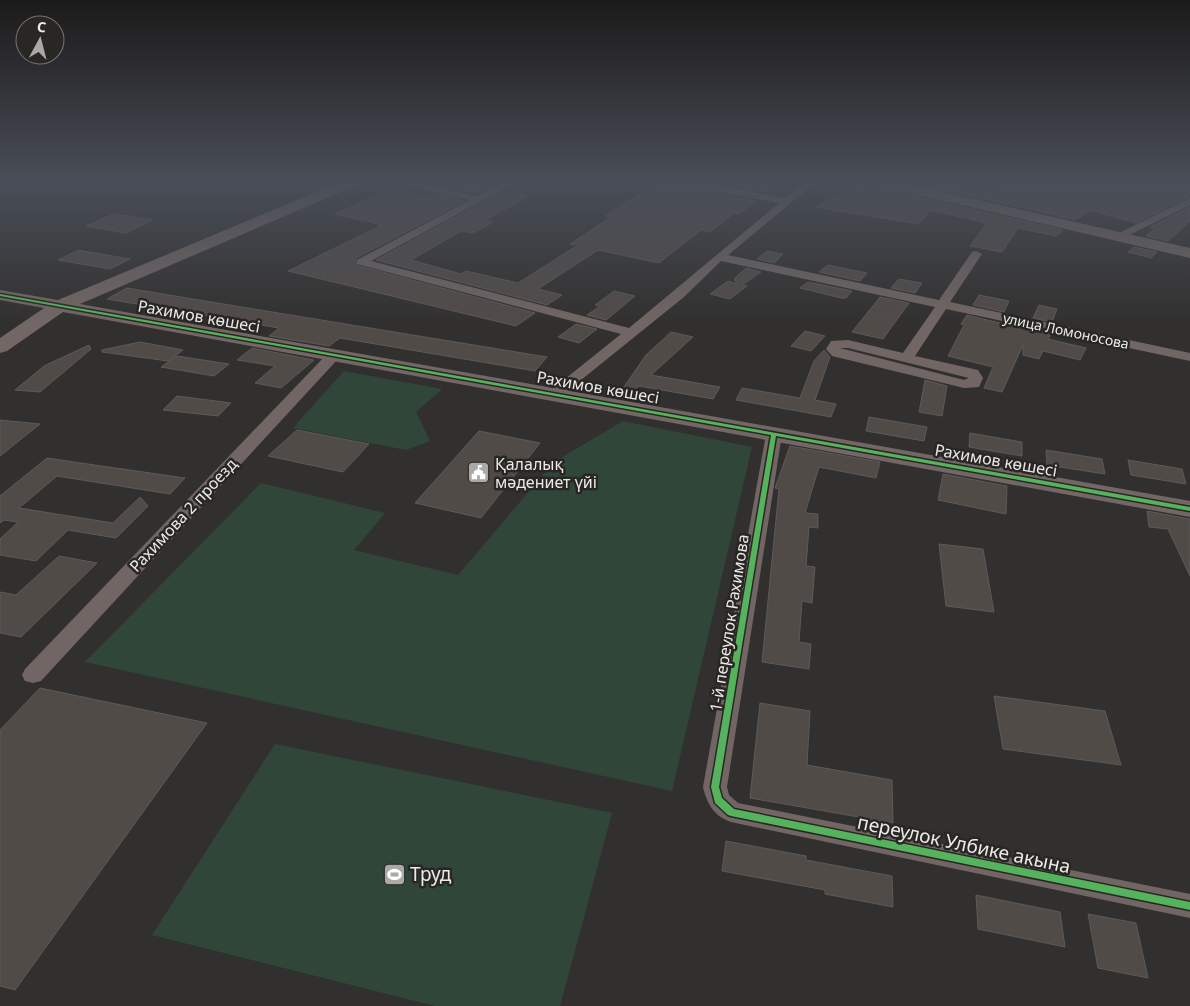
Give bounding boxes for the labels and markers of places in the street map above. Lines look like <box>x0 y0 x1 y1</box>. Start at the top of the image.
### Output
place label: Қалалық мәдениет үйі <box>495 453 597 493</box>
public building icon: Қалалық мәдениет үйі <box>467 461 491 485</box>
place label: Труд <box>410 861 452 887</box>
sports icon: Труд <box>382 862 406 886</box>

